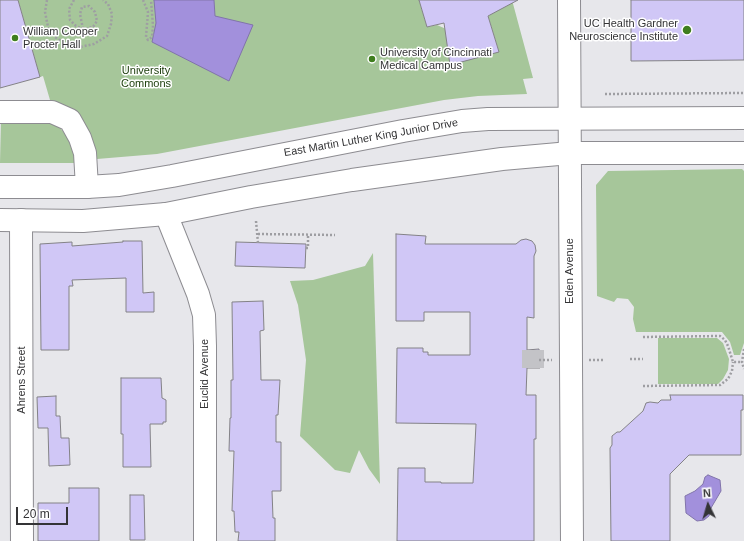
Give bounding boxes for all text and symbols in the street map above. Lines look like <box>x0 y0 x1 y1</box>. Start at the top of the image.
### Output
place label: UC Health Gardner Neuroscience Institute <box>569 17 678 43</box>
marker: UC Health Gardner Neuroscience Institute <box>681 24 693 36</box>
place label: William Cooper Procter Hall <box>23 25 98 51</box>
marker: William Cooper Procter Hall <box>10 33 20 43</box>
place label: University of Cincinnati Medical Campus <box>380 46 492 72</box>
marker: University of Cincinnati Medical Campus <box>367 54 377 64</box>
park label: University Commons <box>121 64 171 90</box>
street label: East Martin Luther King Junior Drive <box>283 116 459 160</box>
street label: Eden Avenue <box>563 238 577 304</box>
street label: Euclid Avenue <box>198 339 212 409</box>
street label: Ahrens Street <box>15 346 29 414</box>
north arrow <box>688 485 728 525</box>
text: N <box>702 487 711 499</box>
scale bar <box>18 499 70 525</box>
text: 20 m <box>23 507 50 521</box>

